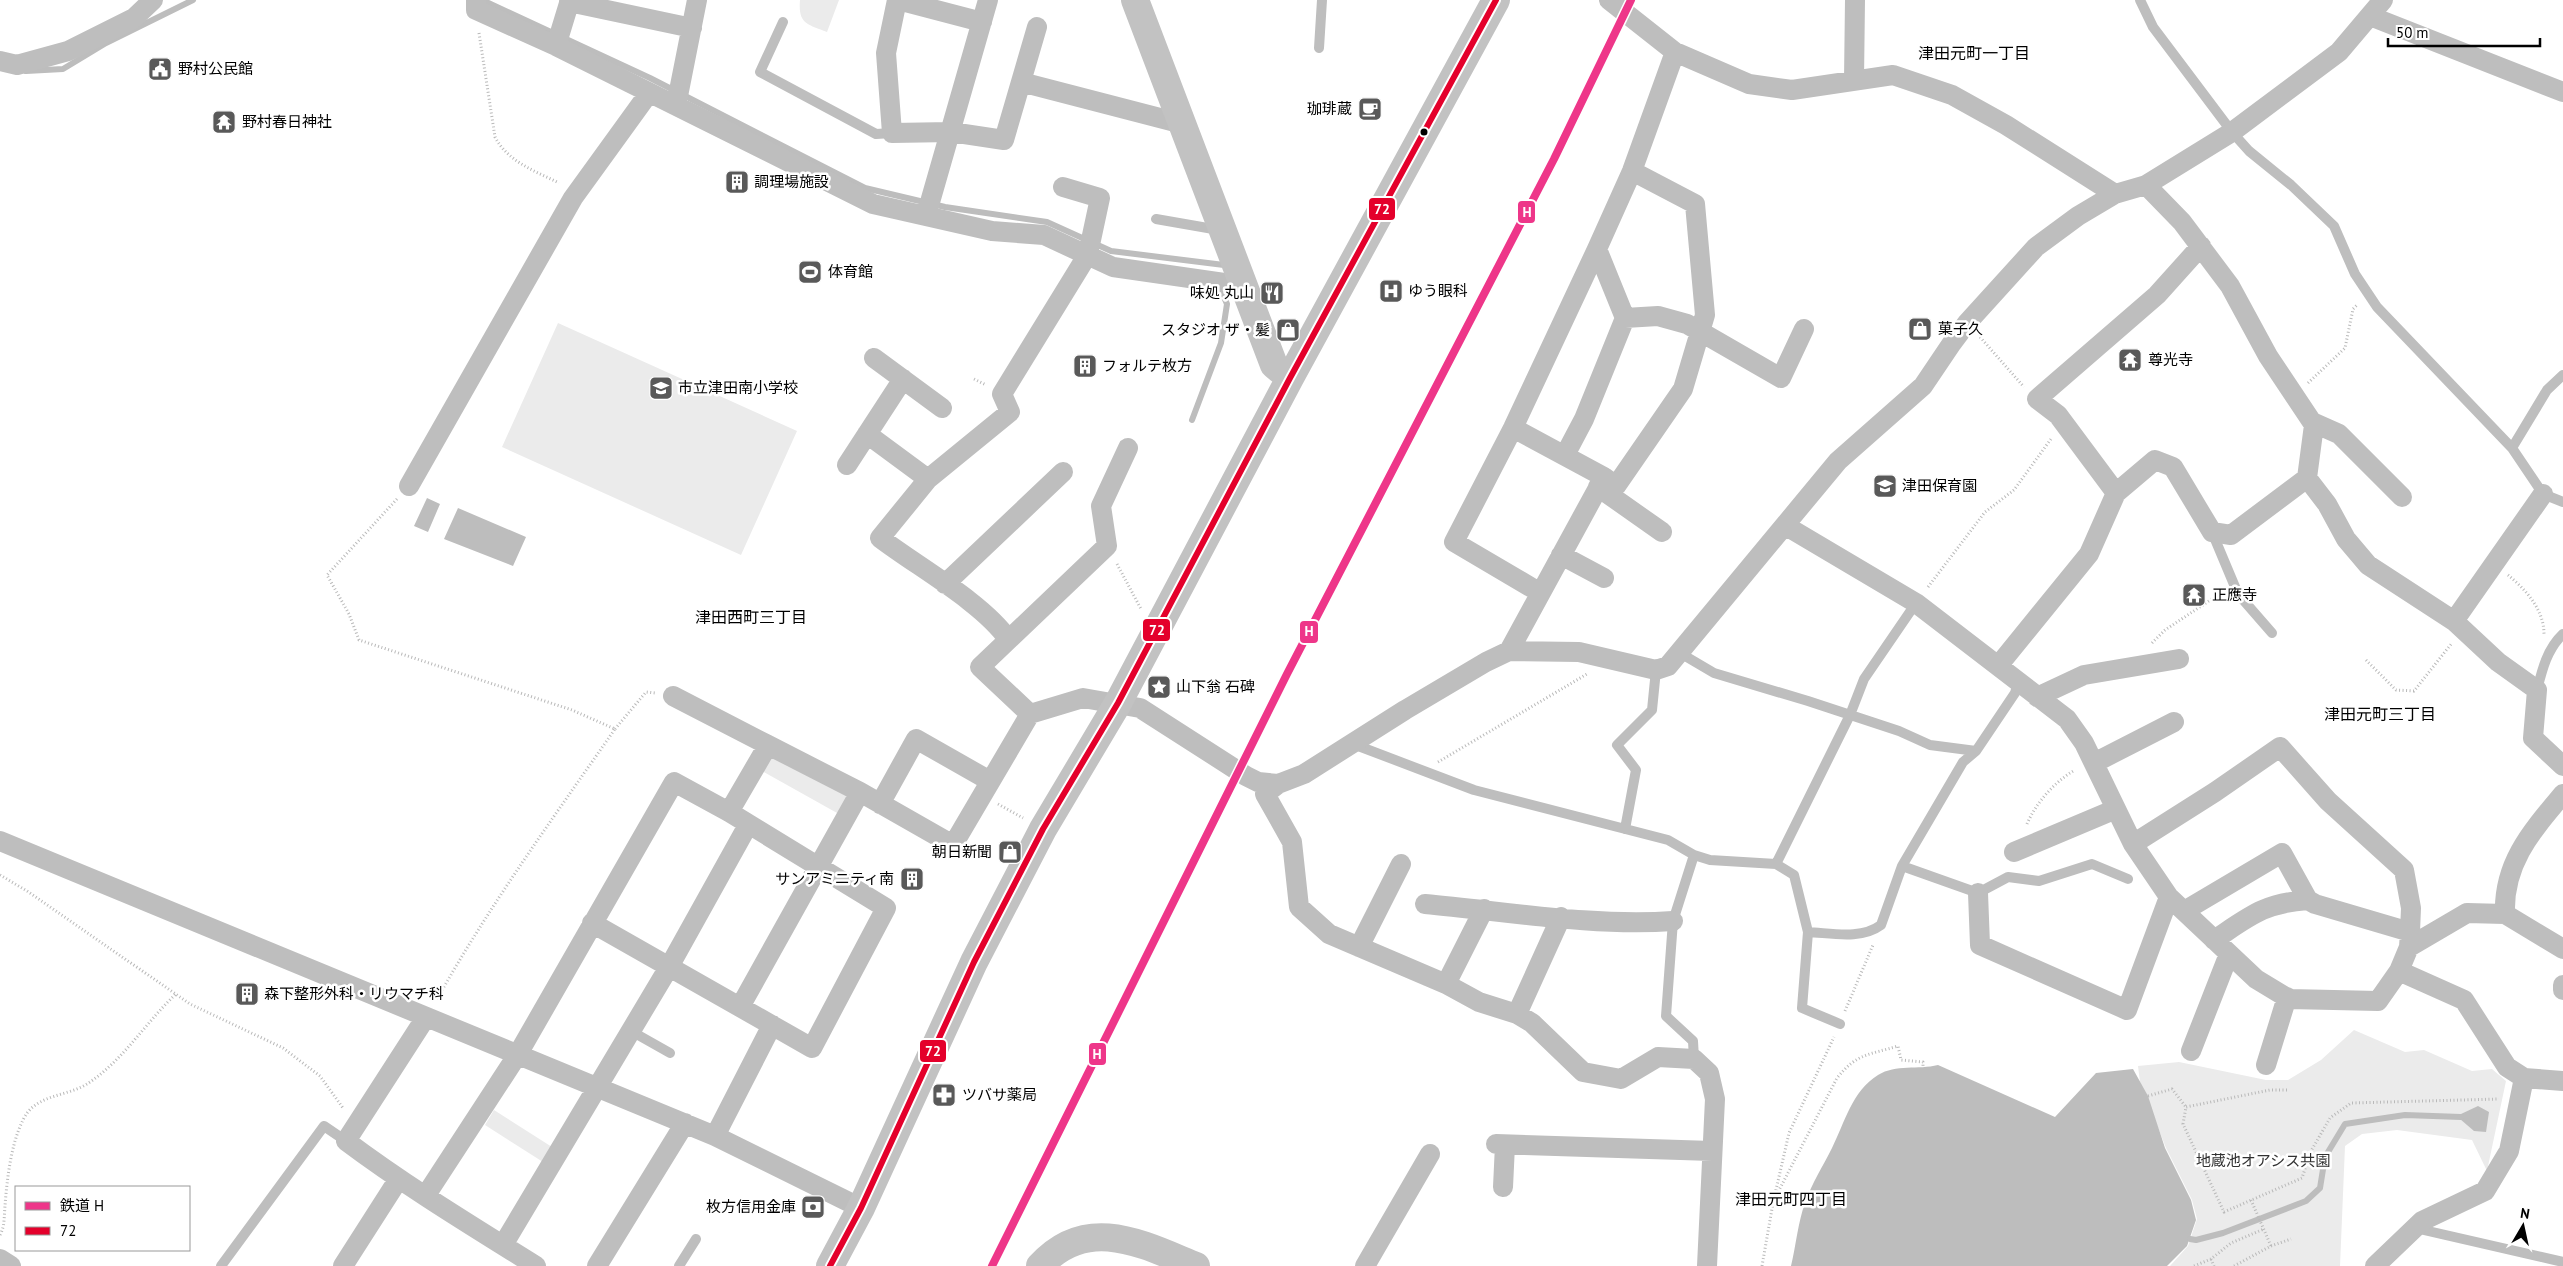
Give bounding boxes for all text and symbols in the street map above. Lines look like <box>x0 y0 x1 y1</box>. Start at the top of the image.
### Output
scale bar <box>2388 15 2540 47</box>
text: 50 m <box>2396 23 2429 42</box>
district label: 津田元町一丁目 <box>1918 43 2030 63</box>
public building icon: 野村公民館 <box>147 56 173 82</box>
place label: 野村公民館 <box>178 59 253 78</box>
cafe icon: 珈琲蔵 <box>1357 96 1383 122</box>
place label: 珈琲蔵 <box>1307 99 1352 118</box>
temple icon: 野村春日神社 <box>211 109 237 135</box>
place label: 野村春日神社 <box>242 112 332 131</box>
unlabelled marker <box>1419 127 1429 137</box>
building icon: 調理場施設 <box>724 169 750 195</box>
place label: 調理場施設 <box>754 172 829 191</box>
line badge: 72 <box>1368 197 1396 221</box>
text: 72 <box>1374 200 1390 218</box>
line badge: H <box>1517 200 1536 224</box>
text: H <box>1522 203 1532 221</box>
sports icon: 体育館 <box>797 259 823 285</box>
place label: 体育館 <box>828 262 873 281</box>
hospital icon: ゆう眼科 <box>1378 278 1404 304</box>
restaurant icon: 味処 丸山 <box>1259 280 1285 306</box>
place label: ゆう眼科 <box>1408 281 1468 300</box>
place label: 味処 丸山 <box>1190 283 1254 302</box>
shop icon: 菓子久 <box>1907 316 1933 342</box>
shop icon: スタジオ ザ・髪 <box>1275 317 1301 343</box>
place label: 菓子久 <box>1938 319 1983 338</box>
place label: スタジオ ザ・髪 <box>1161 320 1270 339</box>
temple icon: 尊光寺 <box>2117 347 2143 373</box>
place label: 尊光寺 <box>2148 350 2193 369</box>
building icon: フォルテ枚方 <box>1072 353 1098 379</box>
place label: フォルテ枚方 <box>1102 356 1192 375</box>
school or university icon: 市立津田南小学校 <box>648 375 674 401</box>
place label: 市立津田南小学校 <box>678 378 798 397</box>
school or university icon: 津田保育園 <box>1872 473 1898 499</box>
place label: 津田保育園 <box>1902 476 1977 495</box>
temple icon: 正應寺 <box>2181 582 2207 608</box>
place label: 正應寺 <box>2212 585 2257 604</box>
district label: 津田西町三丁目 <box>695 607 807 627</box>
line badge: 72 <box>1142 618 1171 642</box>
line badge: H <box>1299 620 1319 644</box>
text: 72 <box>1149 621 1165 639</box>
text: H <box>1304 622 1314 640</box>
place icon: 山下翁 石碑 <box>1146 674 1172 700</box>
place label: 山下翁 石碑 <box>1176 677 1255 696</box>
district label: 津田元町三丁目 <box>2324 704 2436 724</box>
shop icon: 朝日新聞 <box>997 839 1023 865</box>
place label: 朝日新聞 <box>932 842 992 861</box>
building icon: サンアミニティ南 <box>899 866 925 892</box>
place label: サンアミニティ南 <box>775 869 894 888</box>
building icon: 森下整形外科・リウマチ科 <box>234 981 260 1007</box>
place label: 森下整形外科・リウマチ科 <box>264 984 444 1003</box>
line badge: 72 <box>919 1039 947 1063</box>
text: 72 <box>925 1042 941 1060</box>
line badge: H <box>1088 1042 1107 1066</box>
text: H <box>1092 1045 1102 1063</box>
pharmacy icon: ツバサ薬局 <box>931 1082 957 1108</box>
place label: ツバサ薬局 <box>962 1085 1037 1104</box>
park label: 地蔵池オアシス共園 <box>2196 1151 2330 1170</box>
legend <box>15 1186 190 1251</box>
district label: 津田元町四丁目 <box>1735 1189 1847 1209</box>
bank icon: 枚方信用金庫 <box>800 1194 826 1220</box>
text: 鉄道 H <box>60 1196 104 1215</box>
place label: 枚方信用金庫 <box>706 1197 796 1216</box>
north arrow <box>2498 1201 2548 1251</box>
text: N <box>2519 1204 2531 1223</box>
text: 72 <box>60 1221 76 1240</box>

